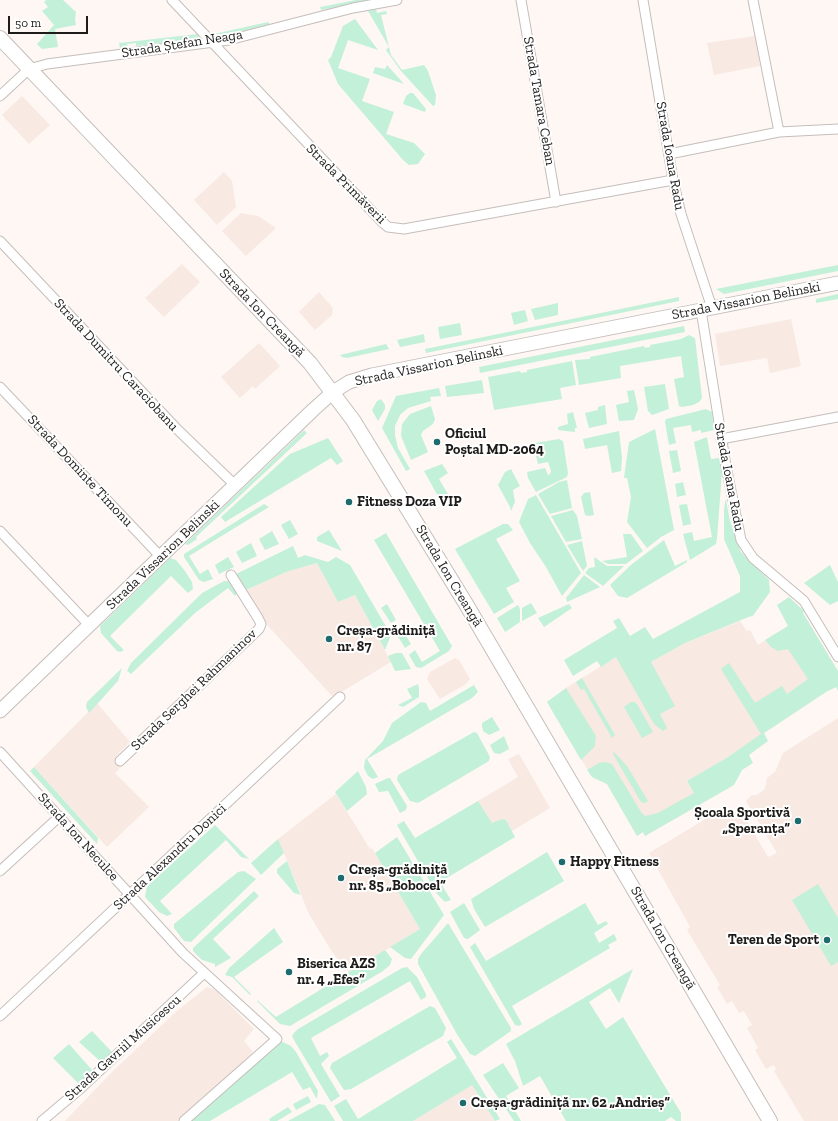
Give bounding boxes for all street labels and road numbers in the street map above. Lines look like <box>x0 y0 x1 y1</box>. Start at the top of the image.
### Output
street label: Strada Ștefan Neaga <box>120 26 244 62</box>
street label: Strada Tamara Ceban <box>519 35 559 167</box>
street label: Strada Ioana Radu <box>652 100 688 212</box>
street label: Strada Primăverii <box>302 140 390 228</box>
street label: Strada Ion Creangă <box>216 265 308 361</box>
street label: Strada Vissarion Belinski <box>670 278 822 324</box>
street label: Strada Dumitru Caraciobanu <box>50 295 182 435</box>
street label: Strada Vissarion Belinski <box>353 342 505 390</box>
street label: Strada Dominte Timonu <box>24 412 136 530</box>
street label: Strada Ioana Radu <box>710 421 748 533</box>
street label: Strada Vissarion Belinski <box>103 497 223 613</box>
street label: Strada Ion Creangă <box>412 522 486 630</box>
street label: Strada Serghei Rahmaninov <box>128 626 260 754</box>
street label: Strada Ion Neculce <box>34 789 122 885</box>
street label: Strada Alexandru Donici <box>110 800 230 914</box>
street label: Strada Ion Creangă <box>627 883 699 993</box>
street label: Strada Gavriil Musicescu <box>62 991 184 1105</box>

